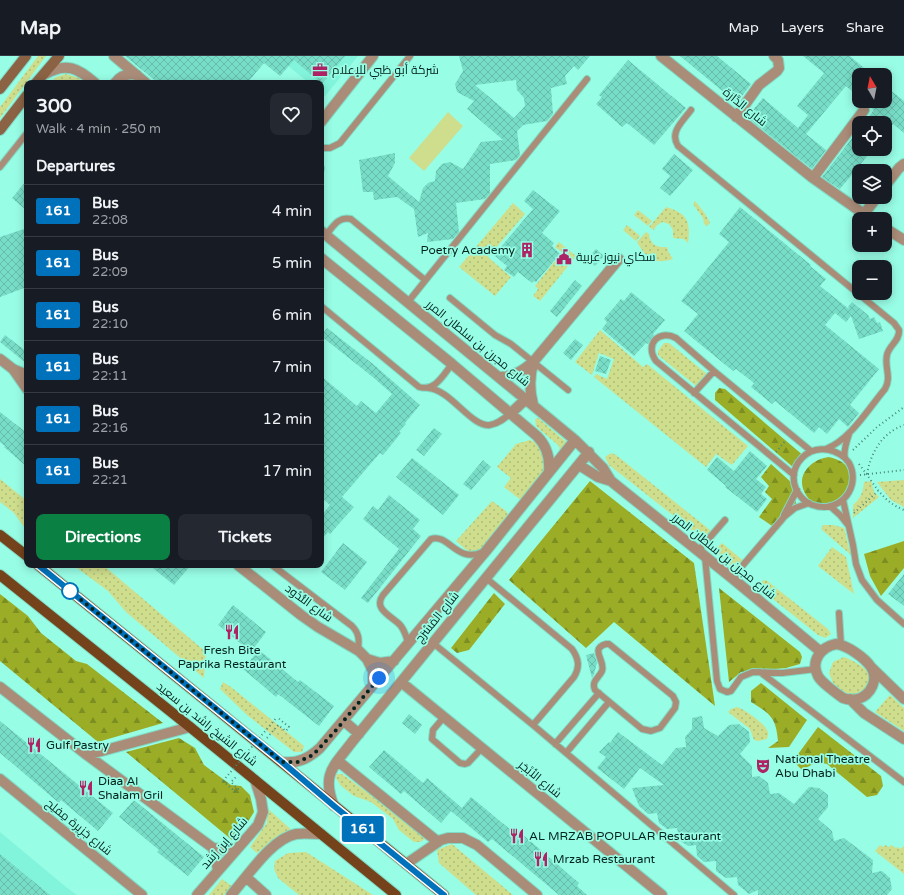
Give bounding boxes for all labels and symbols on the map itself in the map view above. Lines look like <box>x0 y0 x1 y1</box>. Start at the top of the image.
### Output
office icon: شركة أبو ظبي للإعلام <box>311 61 329 79</box>
place label: شركة أبو ظبي للإعلام <box>332 62 439 80</box>
north arrow <box>852 68 892 108</box>
street label: شارع الدَّارَة <box>719 85 770 130</box>
building icon: Poetry Academy <box>518 241 536 259</box>
place label: Poetry Academy <box>421 243 516 257</box>
public building icon: سكاي نيوز عربية <box>555 248 573 266</box>
place label: سكاي نيوز عربية <box>576 250 656 267</box>
street label: شارع مجرن بن سلطان المرر <box>422 296 533 390</box>
street label: شارع مجرن بن سلطان المرر <box>668 509 779 603</box>
street label: شارع النُّدُود <box>282 581 335 626</box>
unlabelled marker <box>61 582 79 600</box>
street label: شارع المَسْرَج <box>412 589 463 646</box>
restaurant icon: Fresh Bite Paprika Restaurant <box>223 623 241 641</box>
place label: Fresh Bite Paprika Restaurant <box>178 643 287 671</box>
your location <box>369 668 389 688</box>
street label: شارع الشيخ راشد بن سعيد <box>153 679 260 770</box>
restaurant icon: Gulf Pastry <box>25 736 43 754</box>
place label: Gulf Pastry <box>46 738 109 752</box>
place label: National Theatre Abu Dhabi <box>775 752 870 780</box>
street label: شارع الأبْجَر <box>514 757 564 801</box>
theatre icon: National Theatre Abu Dhabi <box>754 757 772 775</box>
place label: Diaa Al Shalam Gril <box>98 774 163 802</box>
restaurant icon: Diaa Al Shalam Gril <box>77 779 95 797</box>
street label: شارع جَزِيرة مِفلِح <box>42 796 115 859</box>
street label: شارع إبن رُشد <box>198 814 251 872</box>
line badge: 161 <box>340 816 386 842</box>
restaurant icon: AL MRZAB POPULAR Restaurant <box>508 827 526 845</box>
place label: AL MRZAB POPULAR Restaurant <box>529 829 722 843</box>
restaurant icon: Mrzab Restaurant <box>532 850 550 868</box>
place label: Mrzab Restaurant <box>553 852 656 866</box>

